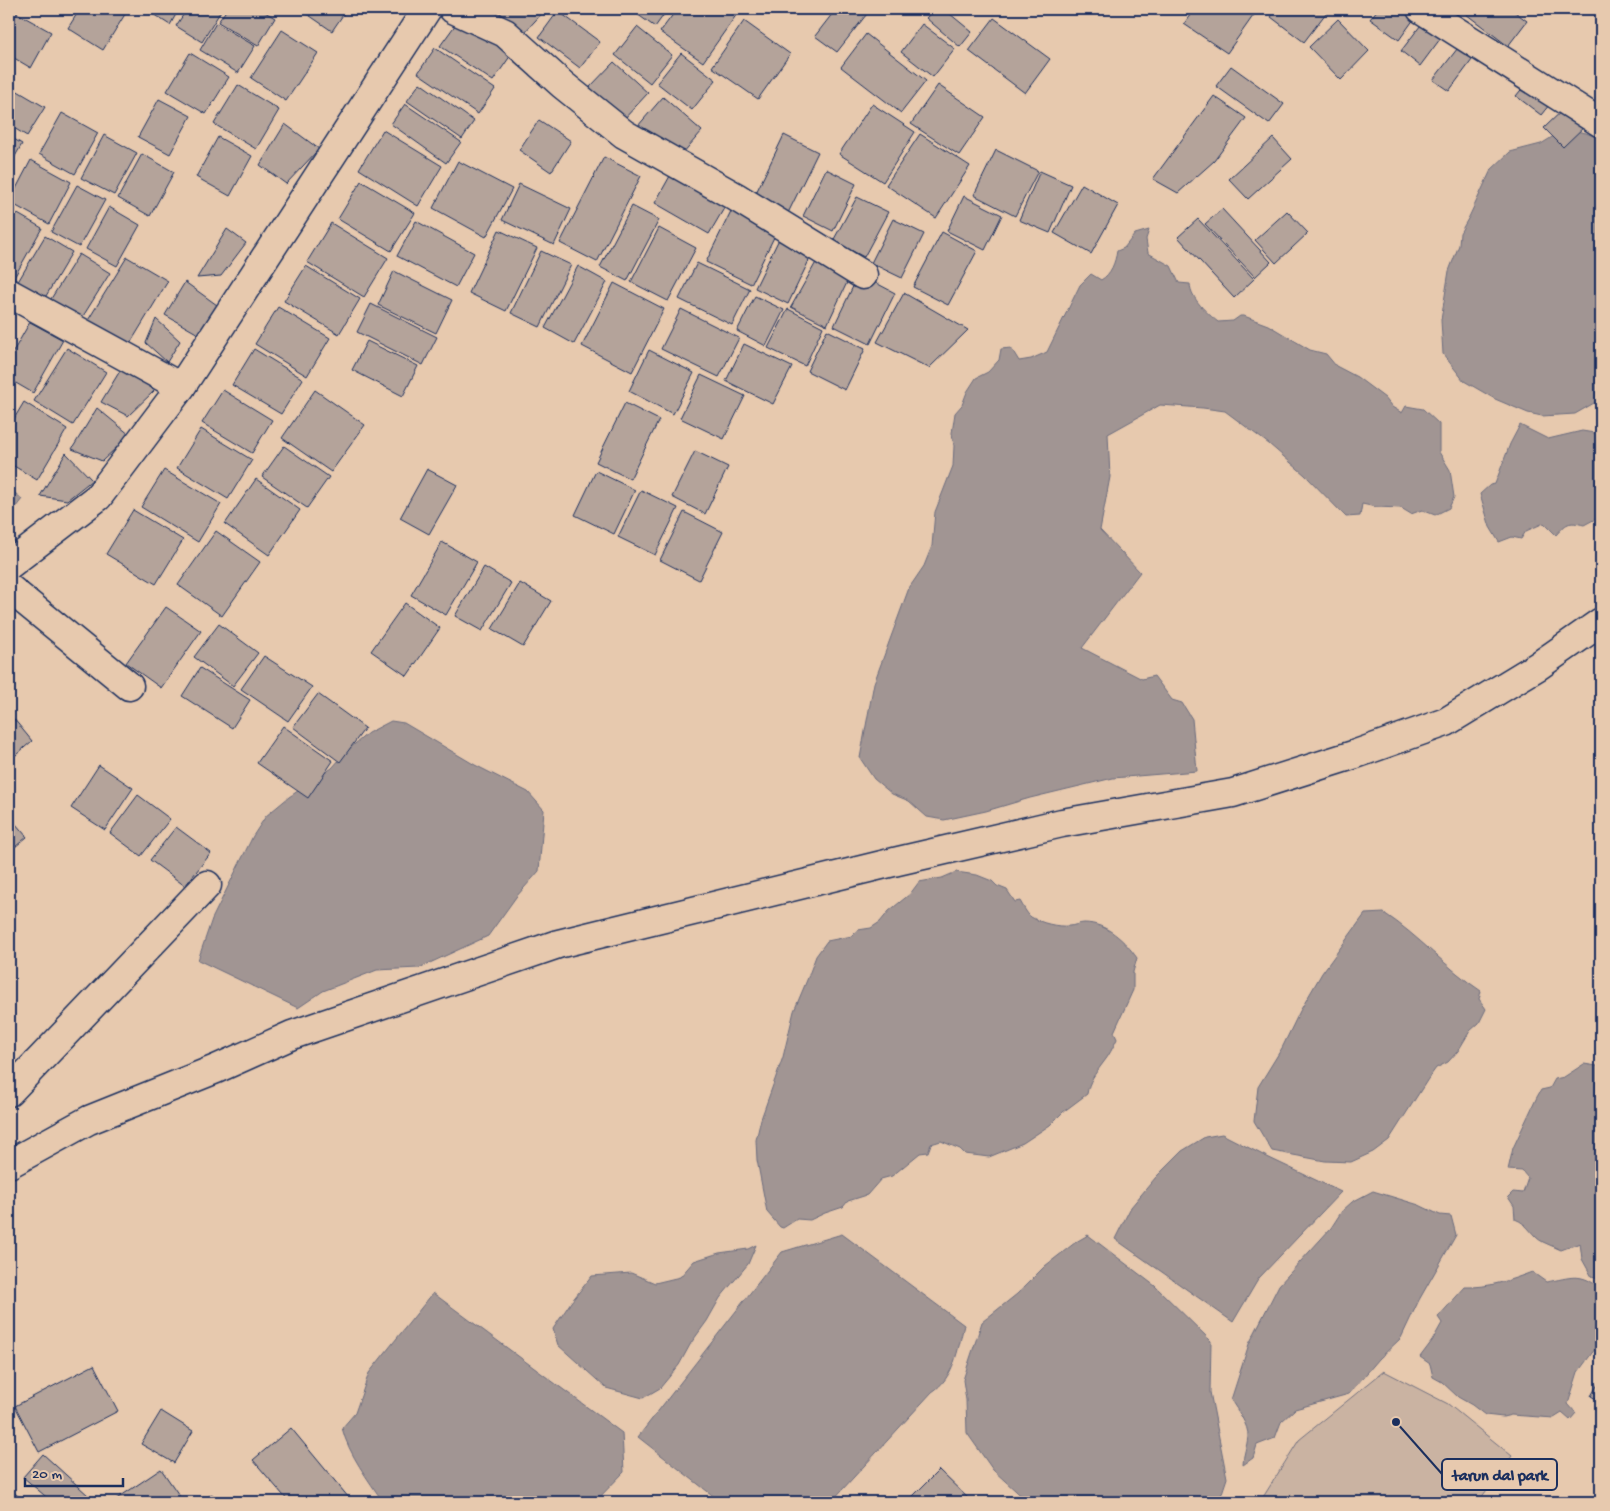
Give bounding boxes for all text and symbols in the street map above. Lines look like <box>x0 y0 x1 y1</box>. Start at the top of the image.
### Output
scale bar <box>25 1456 122 1488</box>
callout: tarun dal park <box>1442 1459 1557 1490</box>
text: 20 m <box>32 1466 62 1484</box>
text: tarun dal park <box>1450 1468 1549 1487</box>

